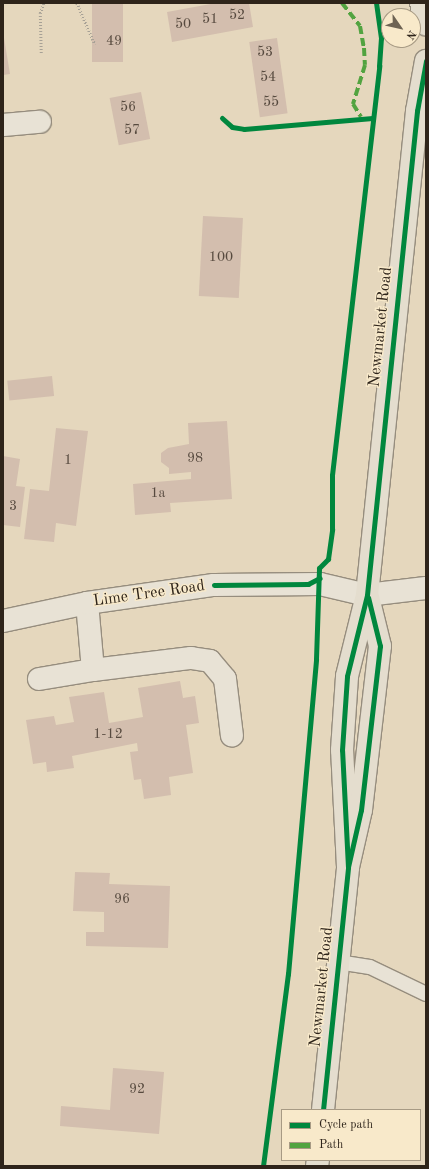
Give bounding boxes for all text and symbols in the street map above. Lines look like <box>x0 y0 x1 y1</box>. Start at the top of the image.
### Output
house number: 52 <box>229 7 245 23</box>
north arrow <box>381 8 421 48</box>
house number: 51 <box>202 11 218 27</box>
house number: 50 <box>175 16 191 32</box>
text: N <box>404 28 417 41</box>
house number: 49 <box>106 33 122 49</box>
house number: 53 <box>257 44 273 60</box>
house number: 54 <box>260 69 276 85</box>
house number: 55 <box>263 94 279 110</box>
house number: 56 <box>120 99 136 115</box>
house number: 57 <box>124 122 140 138</box>
house number: 100 <box>209 249 233 265</box>
street label: Newmarket Road <box>365 266 397 388</box>
house number: 98 <box>187 450 203 466</box>
house number: 1 <box>64 452 72 468</box>
house number: 1a <box>150 485 166 501</box>
house number: 3 <box>9 498 17 514</box>
street label: Lime Tree Road <box>92 577 206 611</box>
house number: 1-12 <box>93 726 123 742</box>
house number: 96 <box>114 891 130 907</box>
street label: Newmarket Road <box>306 926 338 1048</box>
house number: 92 <box>129 1081 145 1097</box>
legend <box>281 1109 421 1161</box>
text: Cycle path <box>319 1119 373 1131</box>
text: Path <box>319 1139 343 1151</box>

